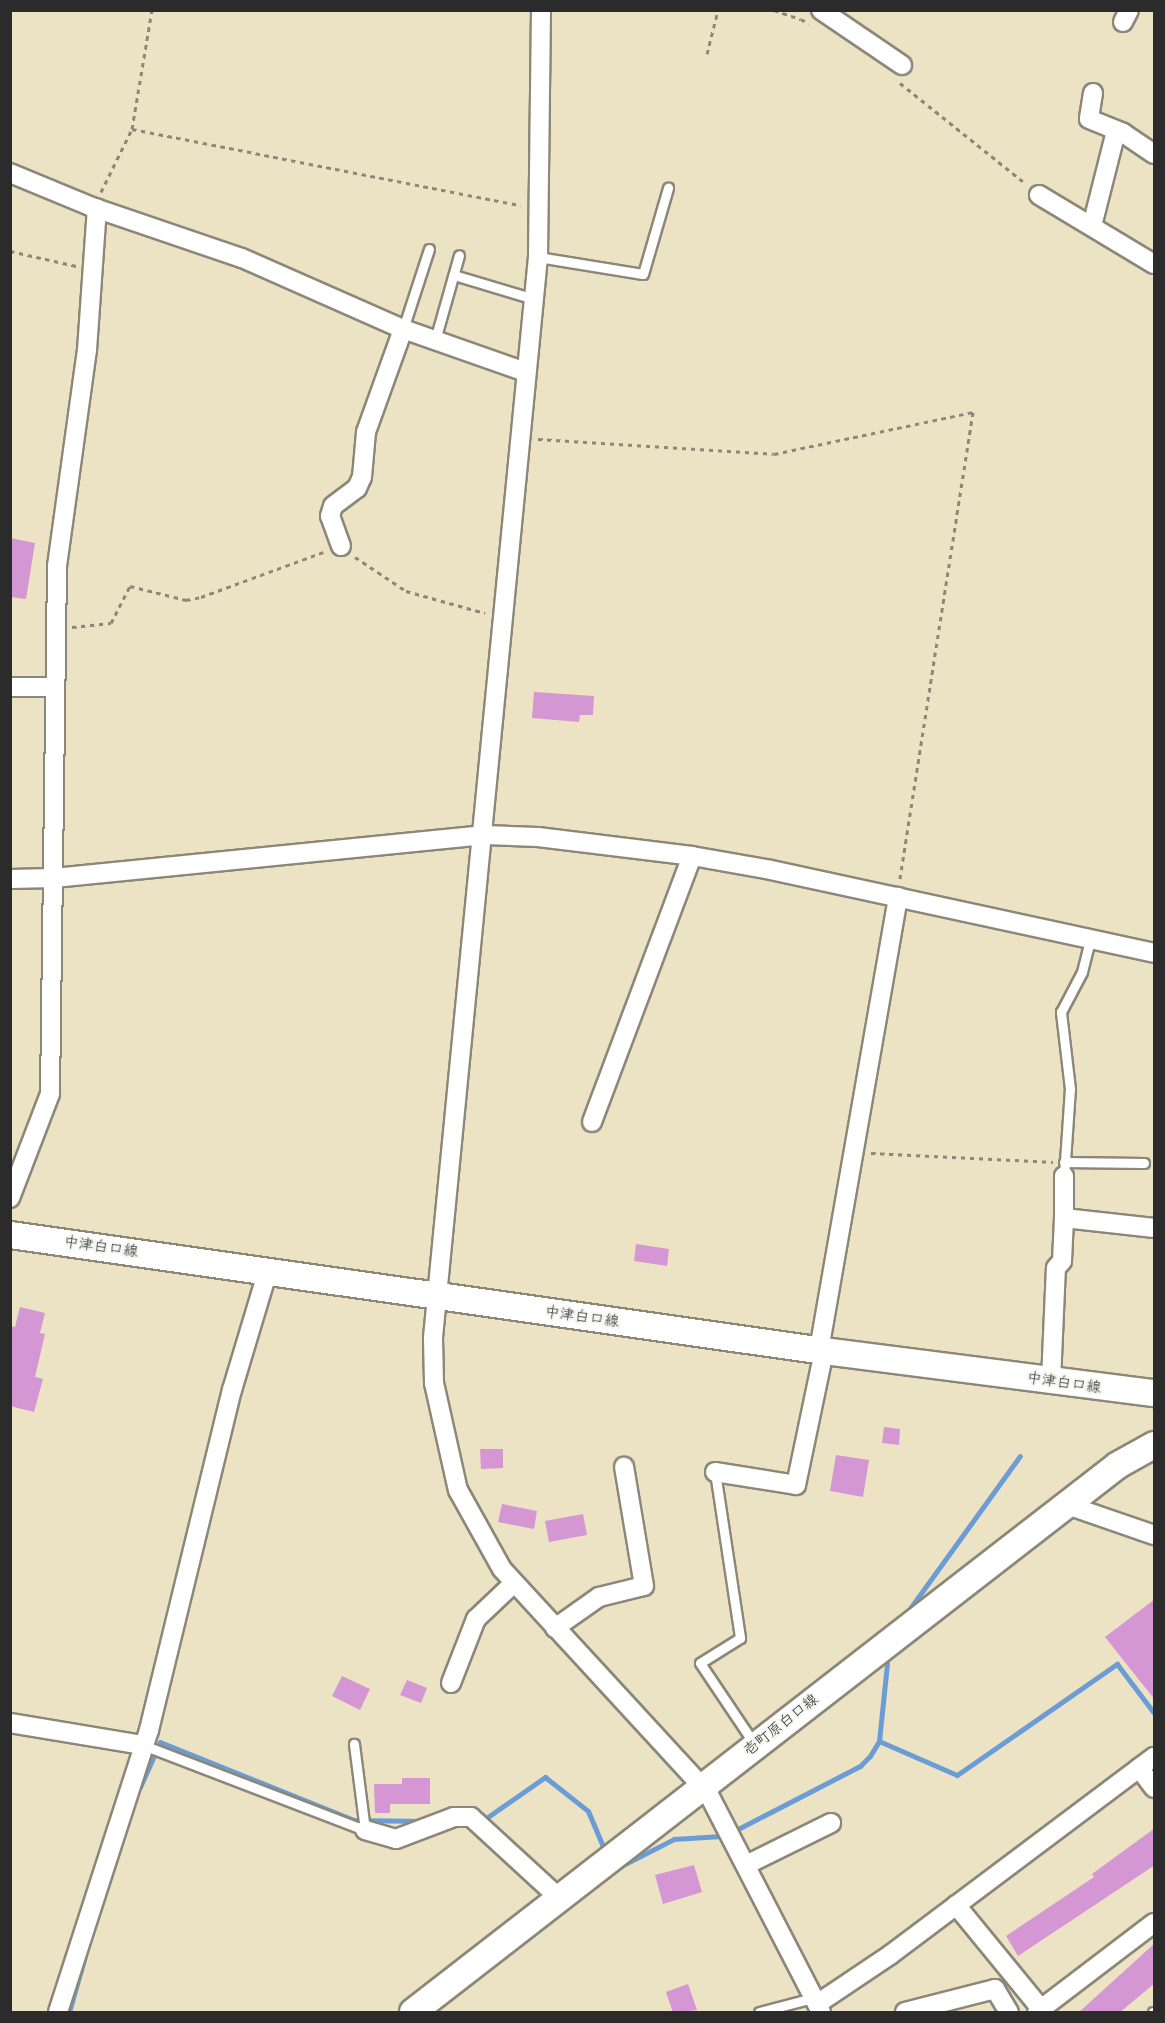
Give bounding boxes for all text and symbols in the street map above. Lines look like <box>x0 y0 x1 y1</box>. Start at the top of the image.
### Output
street label: 中津白口線 <box>63 1233 139 1261</box>
street label: 中津白口線 <box>544 1303 620 1331</box>
street label: 中津白口線 <box>1026 1369 1102 1397</box>
street label: 壱町原白口線 <box>740 1690 822 1760</box>

